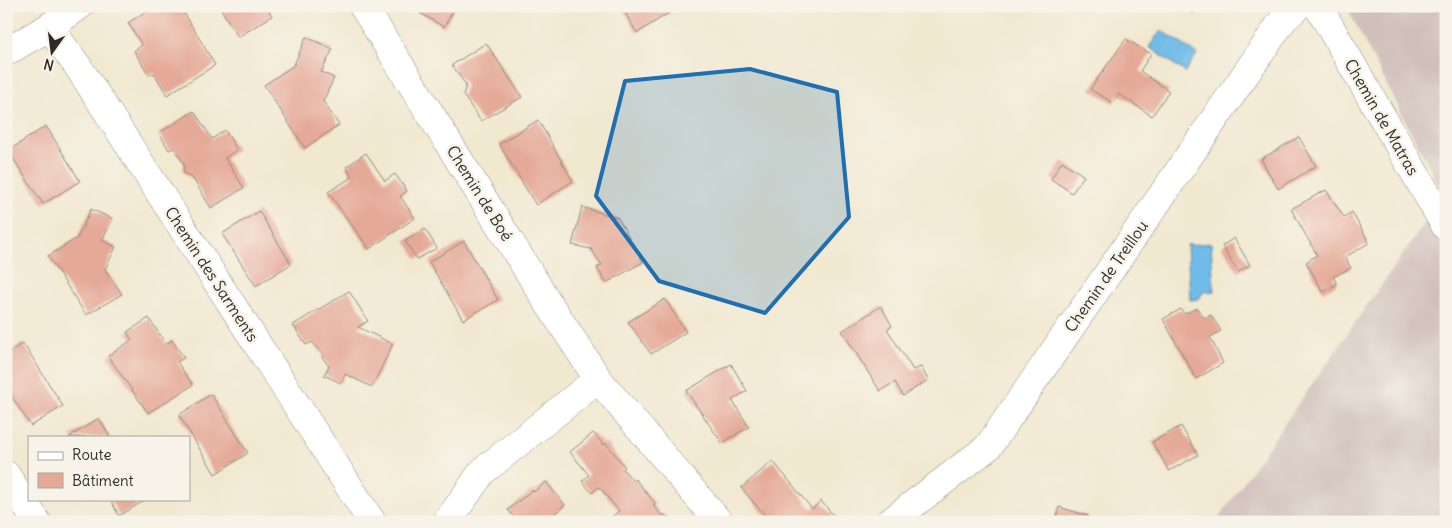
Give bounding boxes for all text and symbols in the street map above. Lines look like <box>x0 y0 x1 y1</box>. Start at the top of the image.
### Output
north arrow <box>28 28 78 78</box>
text: N <box>42 55 56 75</box>
street label: Chemin de Matras <box>1341 55 1423 179</box>
street label: Chemin de Boé <box>443 142 517 244</box>
street label: Chemin des Sarments <box>161 203 263 345</box>
street label: Chemin de Treillou <box>1060 216 1152 336</box>
legend <box>28 436 190 500</box>
text: Route <box>72 445 112 464</box>
text: Bâtiment <box>72 471 134 490</box>

